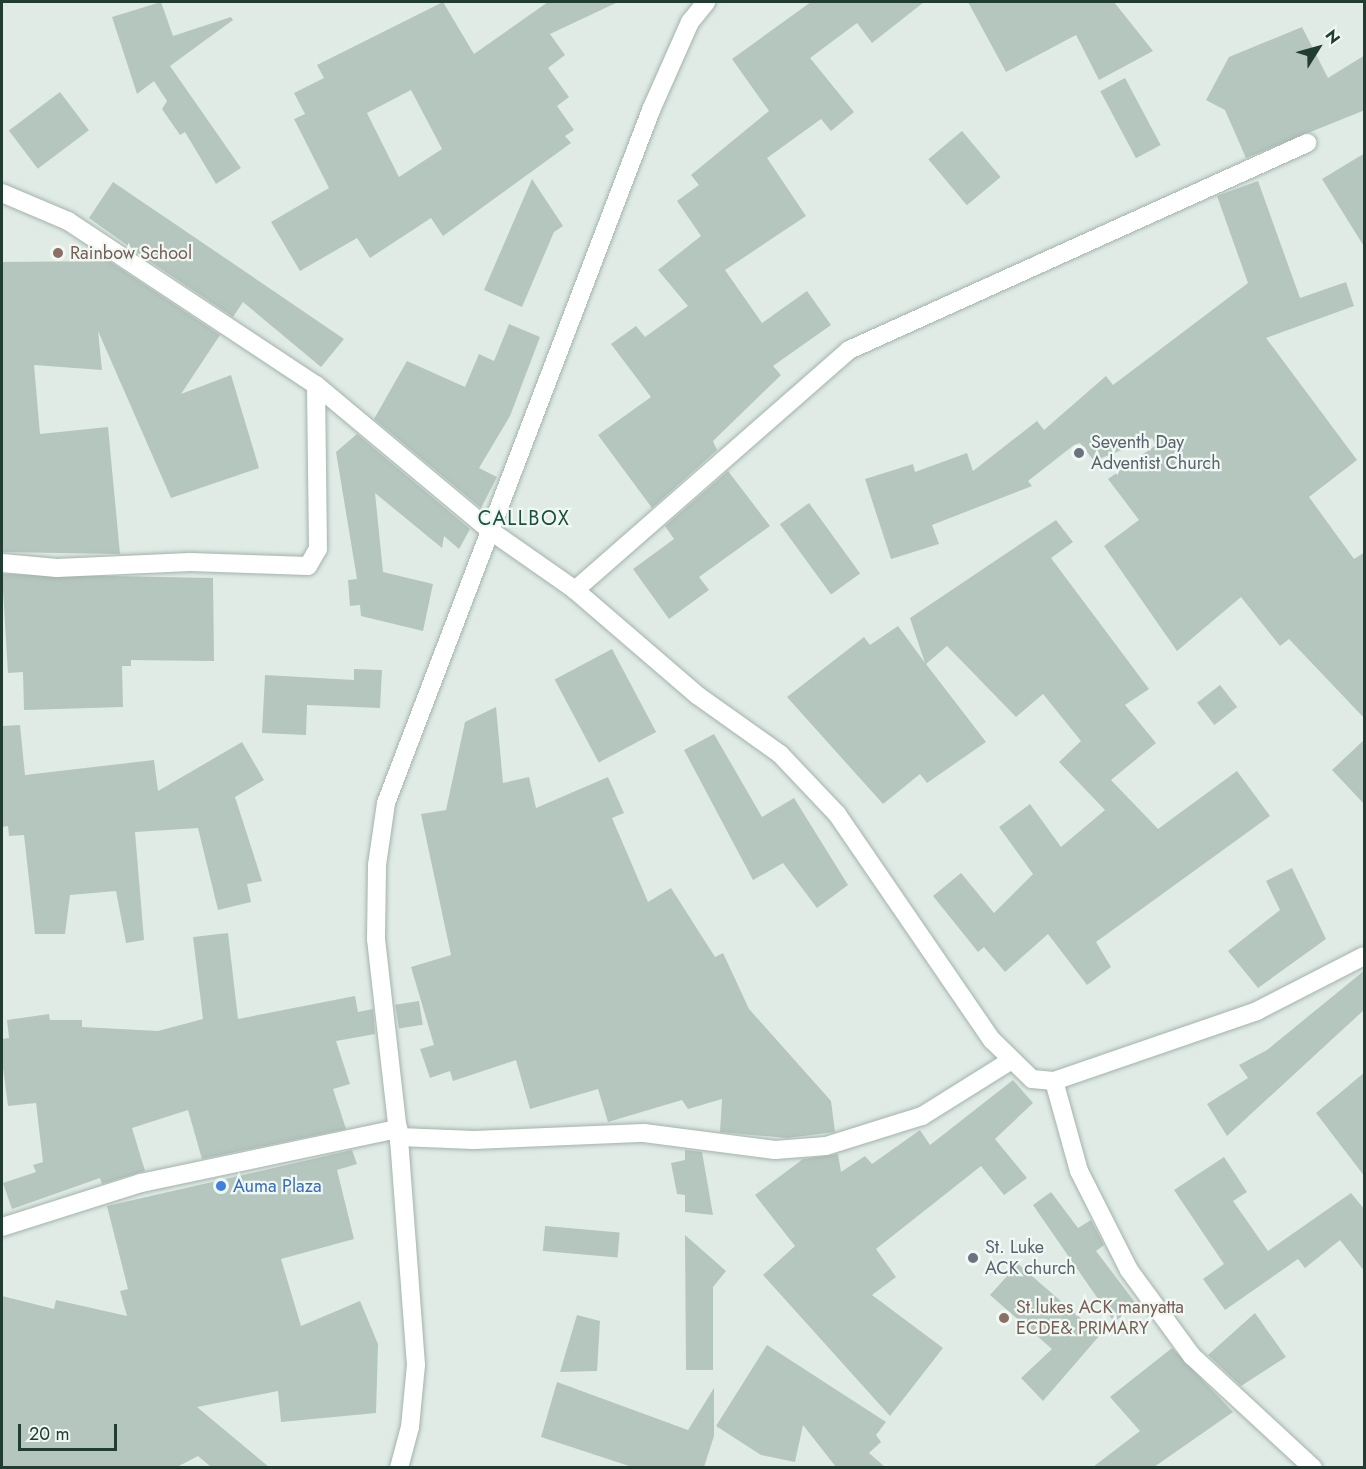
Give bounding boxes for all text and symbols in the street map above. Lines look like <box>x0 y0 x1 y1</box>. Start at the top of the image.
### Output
north arrow <box>1288 18 1348 78</box>
text: N <box>1320 25 1346 49</box>
place label: Rainbow School <box>70 242 192 264</box>
marker: Rainbow School <box>51 246 65 260</box>
place label: Seventh Day Adventist Church <box>1091 432 1221 474</box>
marker: Seventh Day Adventist Church <box>1072 446 1086 460</box>
district label: CALLBOX <box>478 506 570 530</box>
place label: Auma Plaza <box>233 1175 322 1197</box>
marker: Auma Plaza <box>214 1179 228 1193</box>
place label: St. Luke ACK church <box>985 1237 1076 1280</box>
marker: St. Luke ACK church <box>966 1251 980 1265</box>
place label: St.lukes ACK manyatta ECDE& PRIMARY <box>1016 1297 1184 1340</box>
marker: St.lukes ACK manyatta ECDE& PRIMARY <box>997 1311 1011 1325</box>
scale bar <box>21 1412 120 1450</box>
text: 20 m <box>29 1421 69 1447</box>

